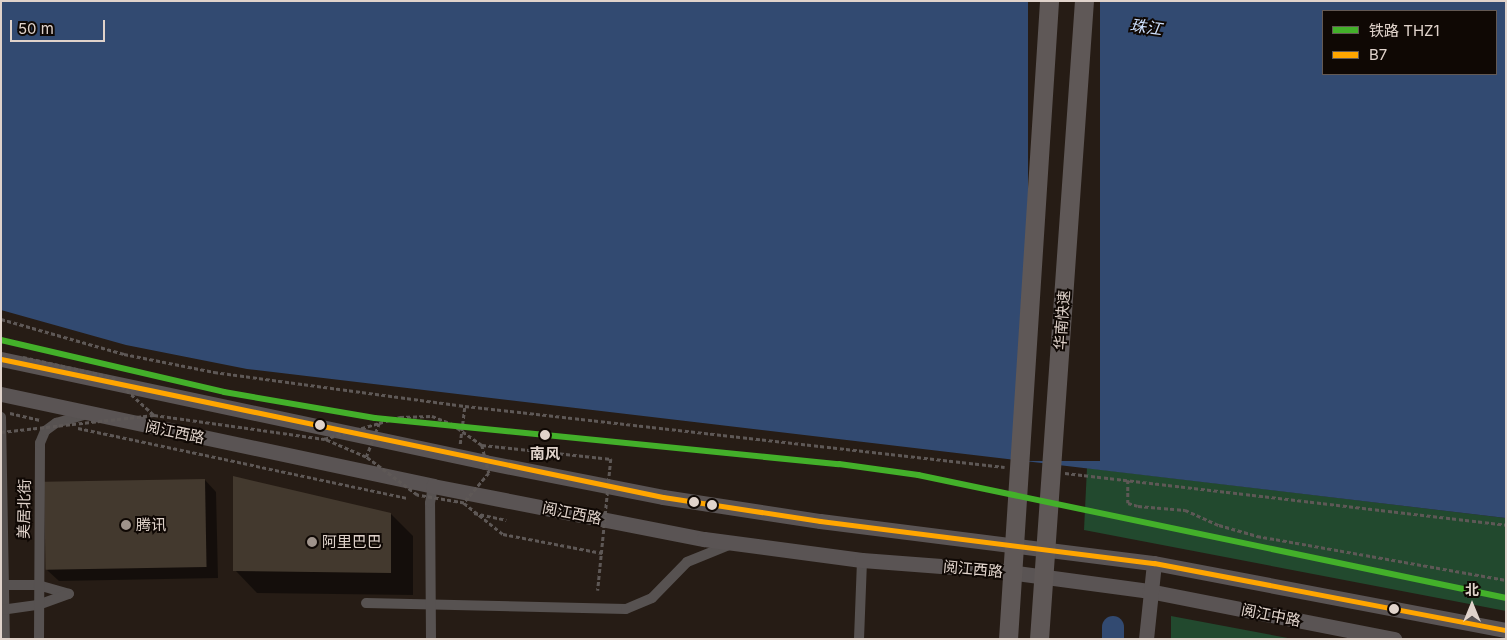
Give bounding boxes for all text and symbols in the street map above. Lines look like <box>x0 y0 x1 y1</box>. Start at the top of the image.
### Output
scale bar <box>12 10 108 42</box>
legend <box>1322 10 1497 75</box>
water label: 珠江 <box>1129 15 1163 39</box>
text: 50 m <box>18 19 54 38</box>
text: 铁路 THZ1 <box>1369 21 1440 40</box>
text: B7 <box>1369 45 1387 64</box>
street label: 华南快速 <box>1051 289 1073 351</box>
street label: 阅江西路 <box>144 417 206 447</box>
unlabelled marker <box>315 420 325 430</box>
marker: 南风 <box>537 427 553 443</box>
place label: 南风 <box>530 445 560 463</box>
street label: 美居北街 <box>14 479 34 539</box>
unlabelled marker <box>689 497 699 507</box>
street label: 阅江西路 <box>541 498 603 528</box>
unlabelled marker <box>707 500 717 510</box>
place label: 腾讯 <box>136 516 166 534</box>
marker: 腾讯 <box>120 519 132 531</box>
place label: 阿里巴巴 <box>322 533 382 551</box>
marker: 阿里巴巴 <box>306 536 318 548</box>
street label: 阅江西路 <box>942 557 1004 581</box>
north arrow <box>1447 580 1497 630</box>
text: 北 <box>1465 581 1479 598</box>
street label: 阅江中路 <box>1240 600 1302 630</box>
unlabelled marker <box>1389 604 1399 614</box>

